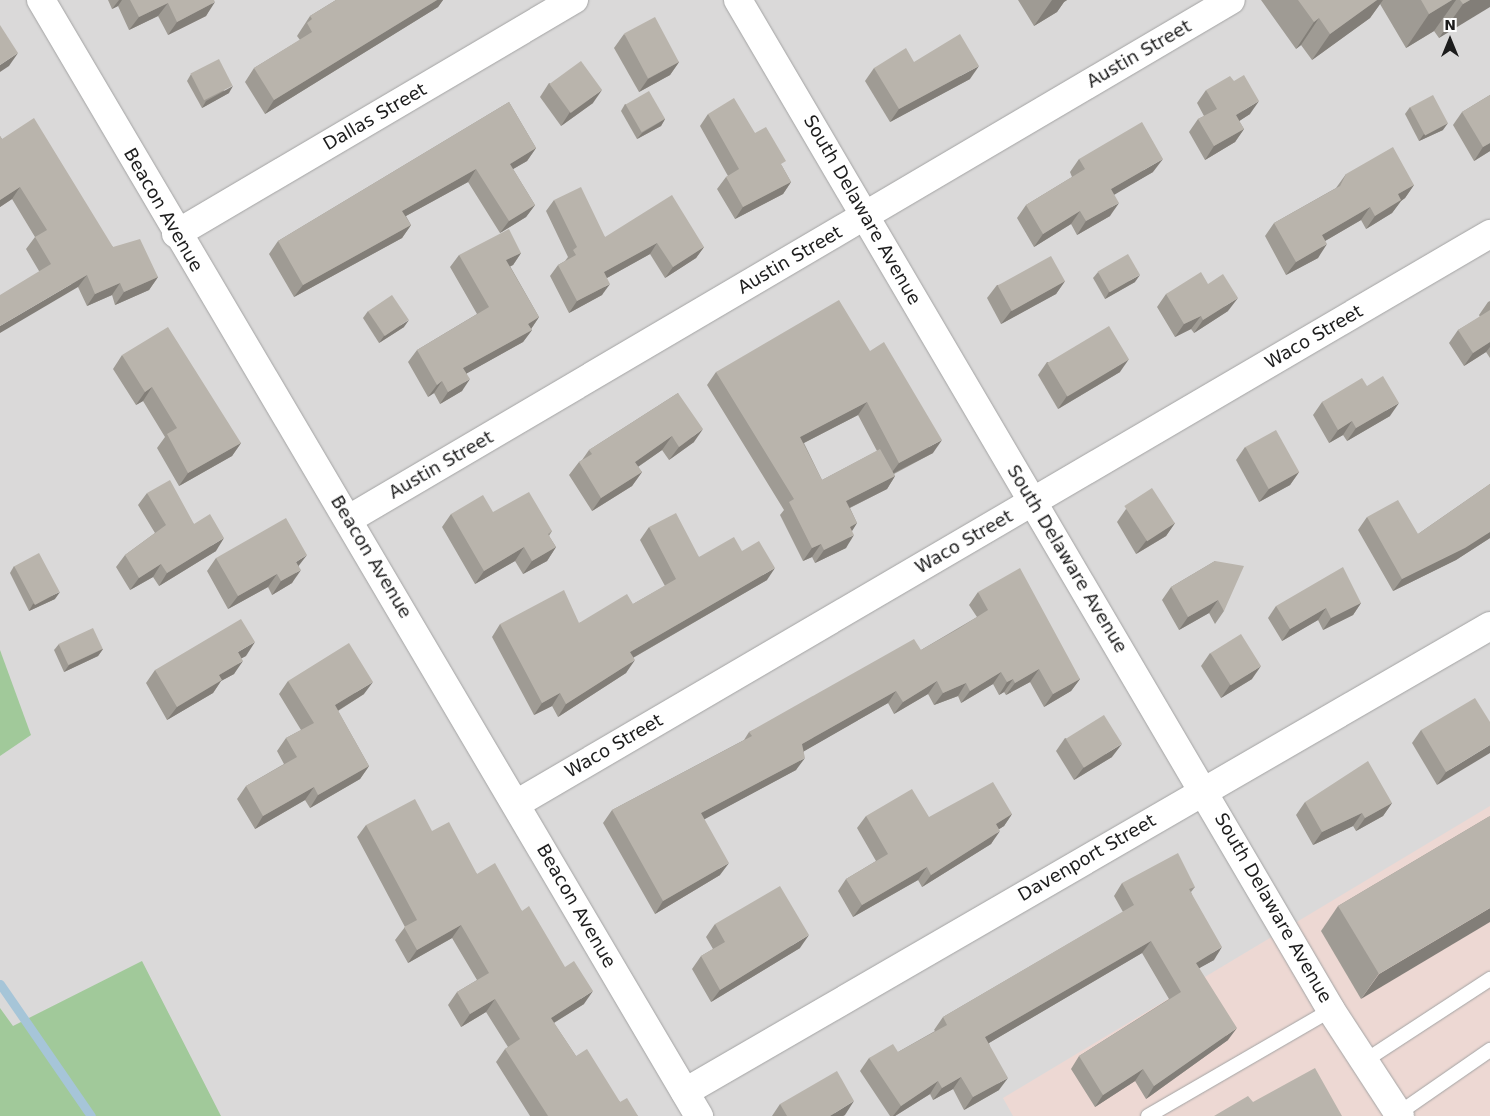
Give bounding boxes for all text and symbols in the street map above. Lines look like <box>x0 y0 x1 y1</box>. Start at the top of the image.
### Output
street label: Austin Street <box>1083 15 1195 93</box>
north arrow <box>1425 15 1475 65</box>
text: N <box>1444 17 1456 33</box>
street label: Dallas Street <box>319 79 431 155</box>
street label: South Delaware Avenue <box>799 111 925 309</box>
street label: Beacon Avenue <box>119 144 207 276</box>
street label: Austin Street <box>734 221 846 299</box>
street label: Waco Street <box>1261 300 1367 374</box>
street label: Austin Street <box>385 426 497 504</box>
street label: South Delaware Avenue <box>1002 461 1132 657</box>
street label: Beacon Avenue <box>326 492 416 622</box>
street label: Waco Street <box>911 505 1017 579</box>
street label: Waco Street <box>561 709 667 783</box>
street label: South Delaware Avenue <box>1210 809 1336 1007</box>
street label: Davenport Street <box>1014 810 1160 906</box>
street label: Beacon Avenue <box>532 840 620 972</box>

